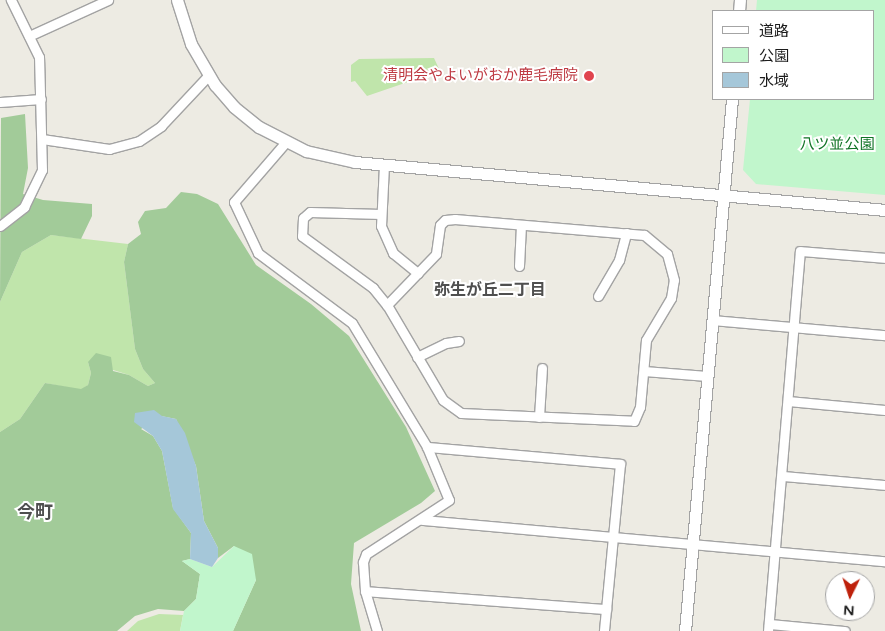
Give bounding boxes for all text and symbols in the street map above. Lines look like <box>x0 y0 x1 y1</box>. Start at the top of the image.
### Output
legend <box>712 10 875 100</box>
text: 道路 <box>759 22 789 40</box>
text: 公園 <box>759 47 789 65</box>
place label: 清明会やよいがおか鹿毛病院 <box>383 67 578 85</box>
marker: 清明会やよいがおか鹿毛病院 <box>582 69 596 83</box>
text: 水域 <box>759 72 789 90</box>
park label: 八ツ並公園 <box>800 136 874 154</box>
district label: 弥生が丘二丁目 <box>434 280 546 300</box>
district label: 今町 <box>17 501 53 523</box>
north arrow <box>825 571 875 621</box>
text: N <box>843 602 855 619</box>

